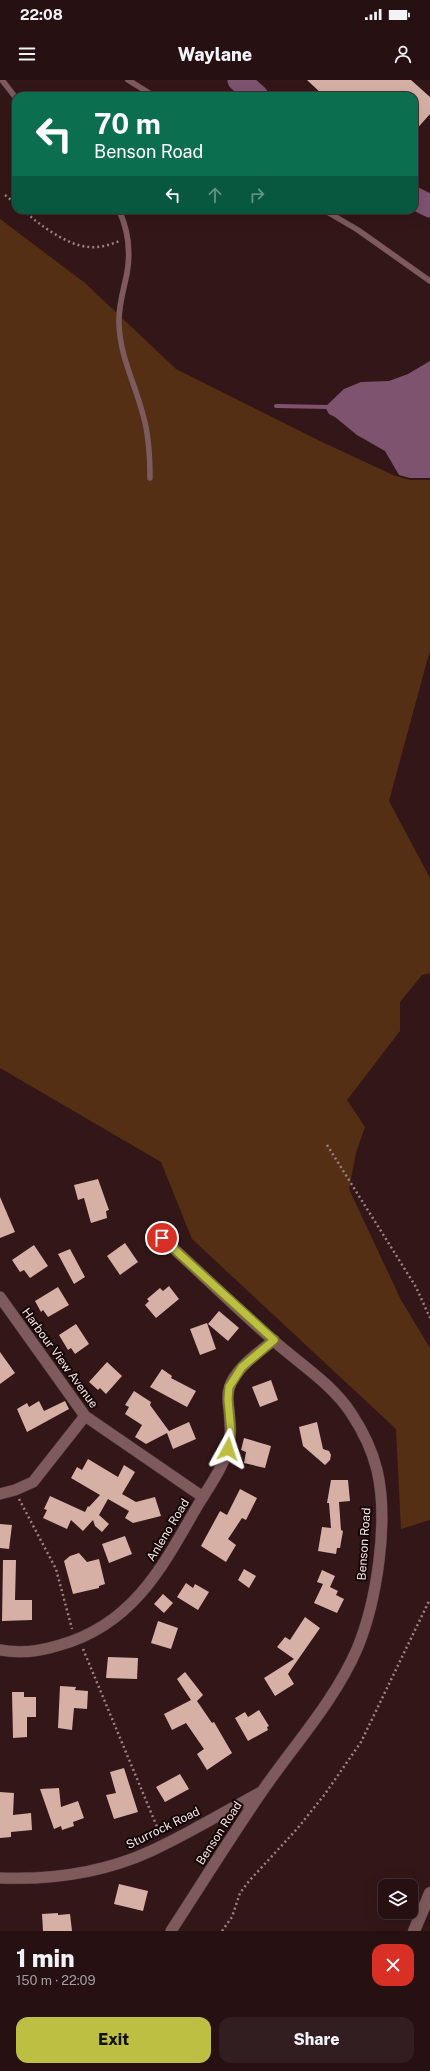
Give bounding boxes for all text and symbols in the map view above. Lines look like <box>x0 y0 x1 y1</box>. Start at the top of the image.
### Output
text: 22:08 <box>20 6 63 23</box>
icon: menu <box>16 43 38 65</box>
icon: person <box>392 43 414 65</box>
text: Waylane <box>178 44 252 65</box>
text: 70 m <box>94 107 161 140</box>
icon: left <box>28 108 80 160</box>
text: Benson Road <box>94 141 203 162</box>
icon: left <box>162 184 184 206</box>
icon: ahead <box>204 184 226 206</box>
icon: right <box>246 184 268 206</box>
pin <box>145 1221 179 1255</box>
icon: arrive <box>151 1227 173 1249</box>
street label: Harbour View Avenue <box>19 1305 101 1411</box>
position arrow <box>207 1428 249 1470</box>
street label: Anleno Road <box>144 1496 192 1564</box>
street label: Benson Road <box>354 1507 374 1581</box>
street label: Benson Road <box>193 1799 245 1867</box>
street label: Sturrock Road <box>124 1804 202 1852</box>
map controls <box>378 1879 418 1919</box>
button: layers <box>378 1879 418 1919</box>
text: 1 min <box>16 1944 75 1972</box>
button: close <box>372 1944 414 1986</box>
text: 150 m · 22:09 <box>16 1973 96 1988</box>
button: Exit <box>16 2017 211 2063</box>
button: Share <box>219 2017 414 2063</box>

